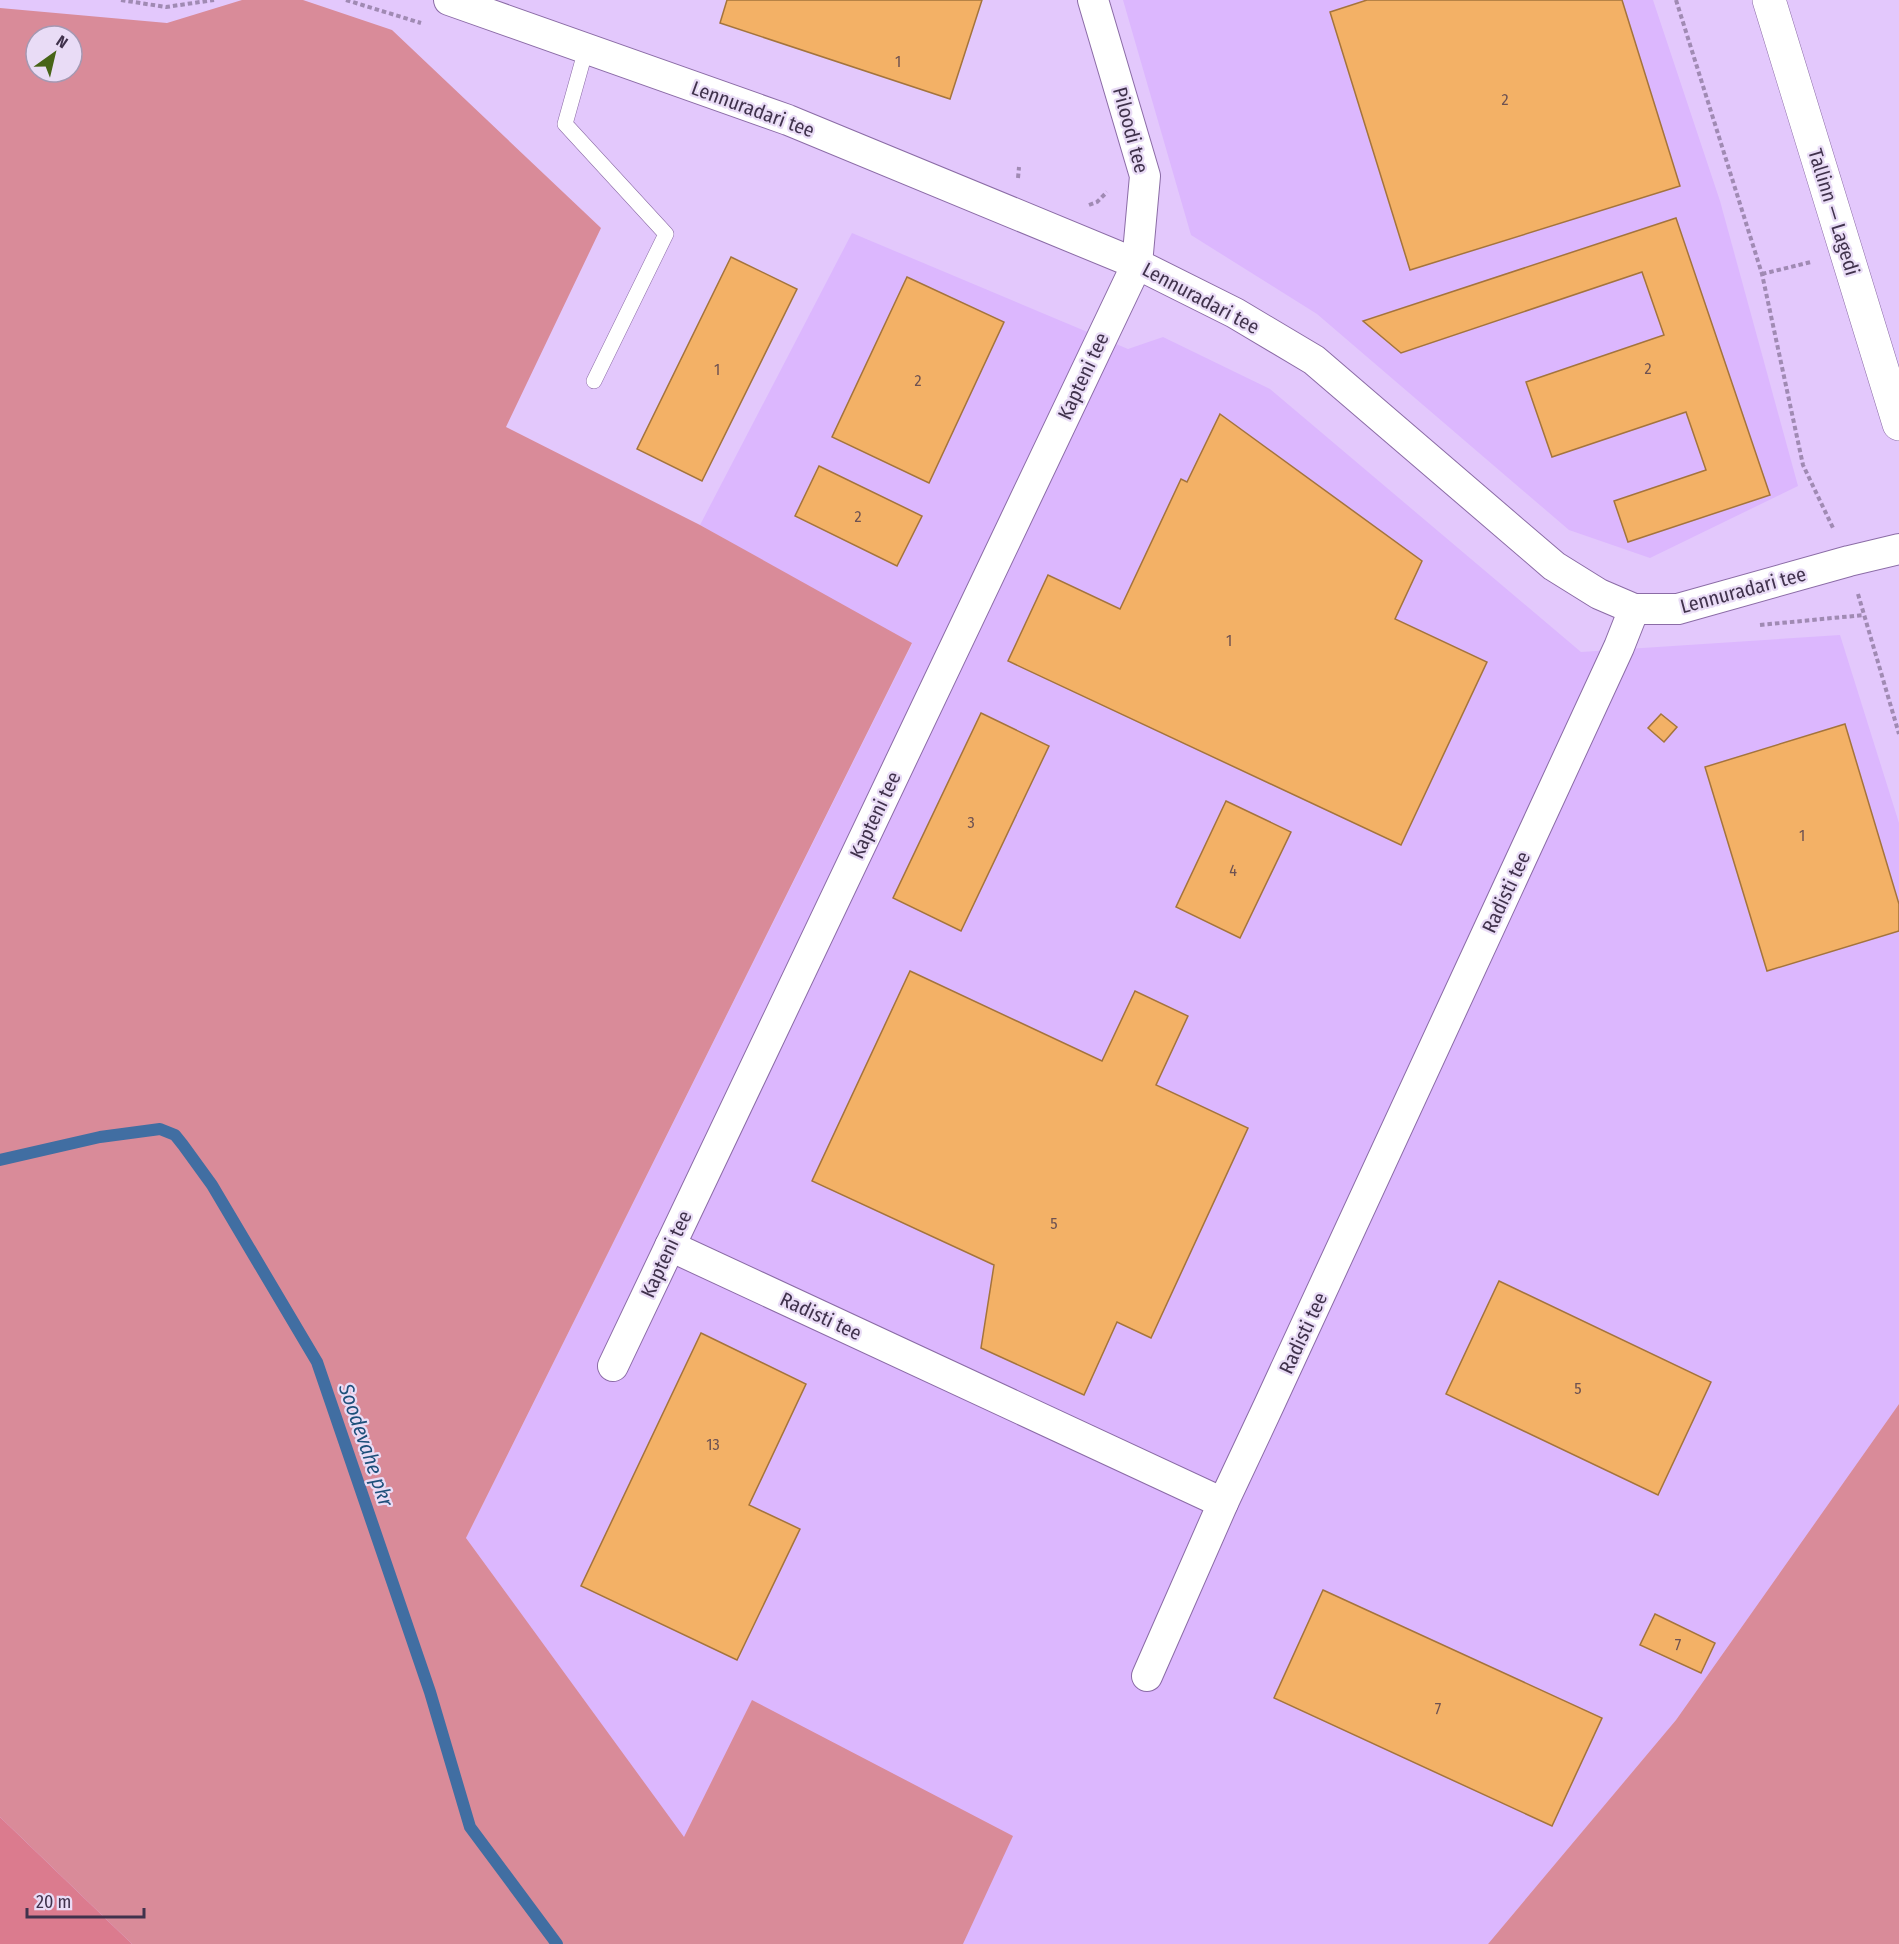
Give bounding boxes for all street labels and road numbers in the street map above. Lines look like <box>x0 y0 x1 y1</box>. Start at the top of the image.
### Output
street label: Lennuradari tee <box>688 76 818 142</box>
street label: Piloodi tee <box>1108 84 1154 176</box>
street label: Tallinn — Lagedi <box>1803 146 1865 278</box>
street label: Lennuradari tee <box>1138 257 1264 339</box>
street label: Kapteni tee <box>1052 329 1114 423</box>
street label: Lennuradari tee <box>1677 562 1809 618</box>
street label: Kapteni tee <box>844 768 906 862</box>
street label: Radisti tee <box>1477 847 1535 937</box>
street label: Kapteni tee <box>635 1207 697 1301</box>
street label: Radisti tee <box>776 1287 866 1345</box>
street label: Radisti tee <box>1274 1288 1332 1378</box>

